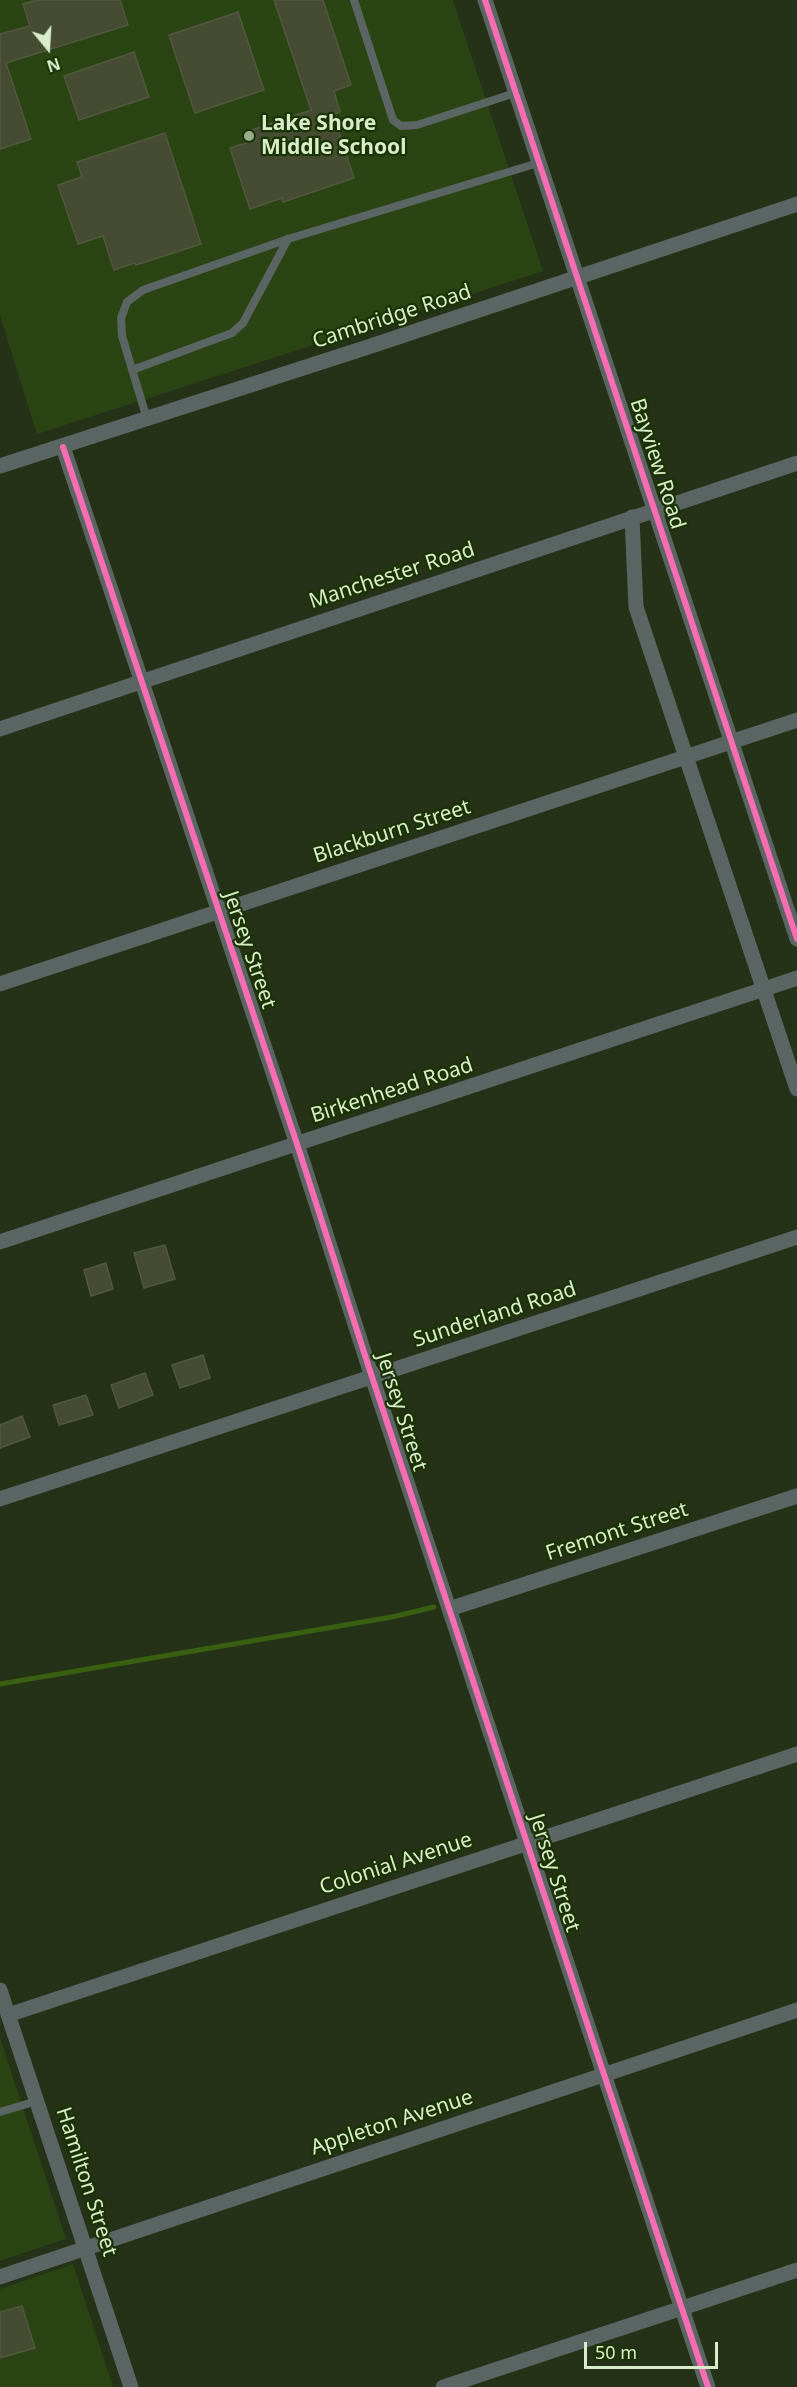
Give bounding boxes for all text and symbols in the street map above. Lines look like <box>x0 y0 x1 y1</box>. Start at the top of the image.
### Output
north arrow <box>18 18 78 78</box>
text: N <box>44 53 63 78</box>
place label: Lake Shore Middle School <box>261 111 406 161</box>
marker: Lake Shore Middle School <box>242 129 256 143</box>
street label: Cambridge Road <box>310 279 474 355</box>
street label: Bayview Road <box>624 395 690 533</box>
street label: Manchester Road <box>306 537 478 615</box>
street label: Blackburn Street <box>310 795 474 869</box>
street label: Jersey Street <box>217 888 281 1012</box>
street label: Birkenhead Road <box>308 1053 476 1129</box>
street label: Sunderland Road <box>410 1277 580 1353</box>
street label: Jersey Street <box>370 1350 432 1474</box>
street label: Fremont Street <box>543 1497 691 1567</box>
street label: Jersey Street <box>523 1811 585 1935</box>
street label: Colonial Avenue <box>317 1827 475 1901</box>
street label: Appleton Avenue <box>308 2085 476 2161</box>
street label: Hamilton Street <box>50 2104 122 2260</box>
scale bar <box>587 2330 720 2368</box>
text: 50 m <box>595 2340 637 2364</box>

